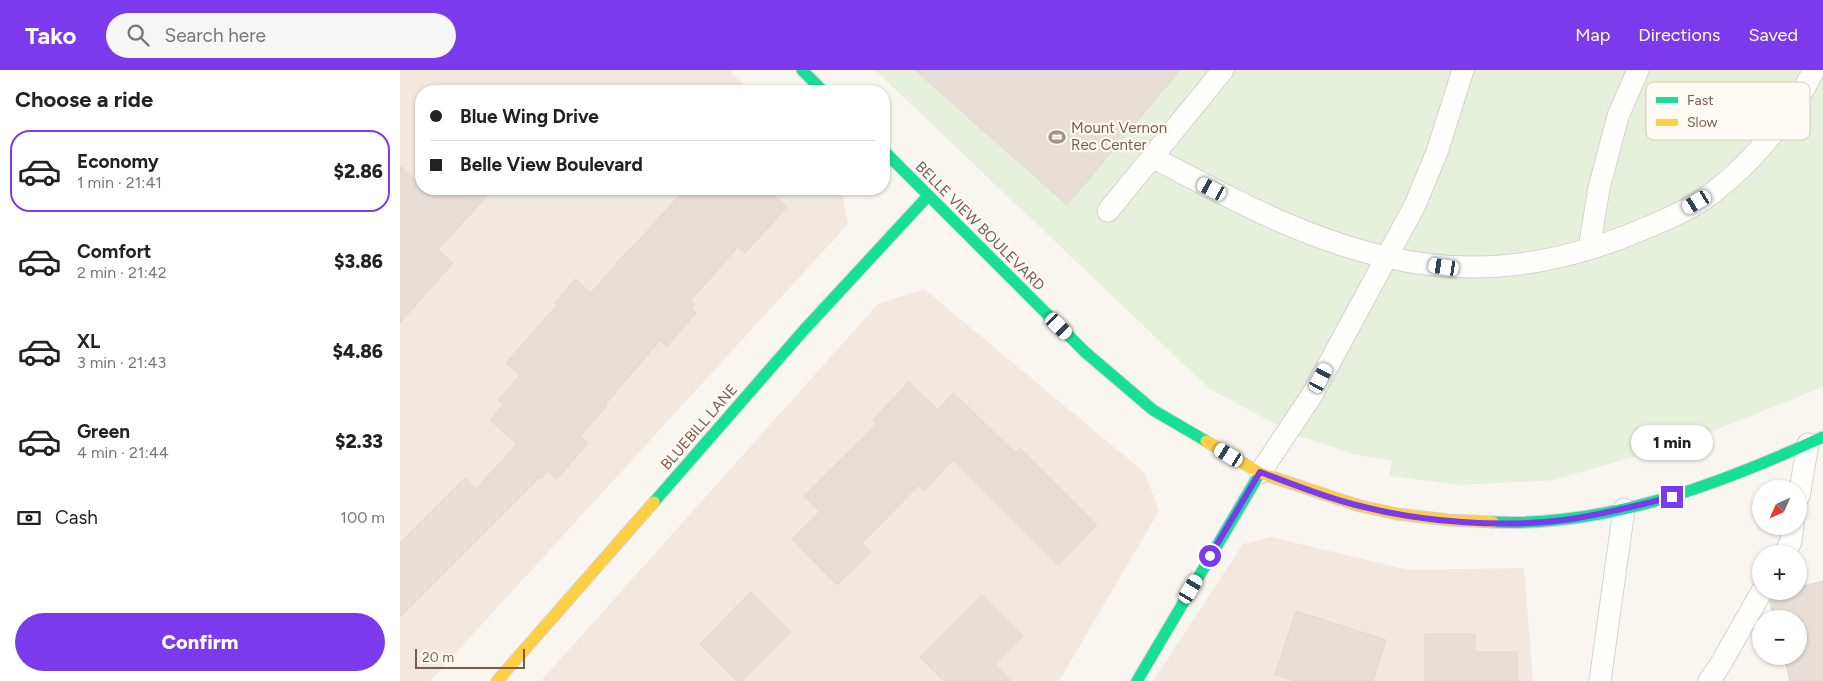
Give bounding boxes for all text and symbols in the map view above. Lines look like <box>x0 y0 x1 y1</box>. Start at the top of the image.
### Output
search box <box>106 13 456 58</box>
text: Tako <box>25 21 76 50</box>
icon: search <box>124 21 152 49</box>
text: Search here <box>164 24 266 47</box>
text: Map <box>1575 24 1610 46</box>
text: Directions <box>1638 24 1720 46</box>
text: Saved <box>1748 24 1798 46</box>
legend <box>1646 82 1810 140</box>
text: Choose a ride <box>15 86 153 113</box>
text: Fast <box>1687 92 1713 109</box>
text: Blue Wing Drive <box>460 105 599 128</box>
text: Slow <box>1687 114 1718 131</box>
place label: Mount Vernon Rec Center <box>1071 119 1167 154</box>
sports icon: Mount Vernon Rec Center <box>1047 127 1067 147</box>
icon: car <box>17 149 62 194</box>
text: Economy <box>77 150 159 173</box>
text: Belle View Boulevard <box>460 153 643 176</box>
street label: BELLE VIEW BOULEVARD <box>912 158 1048 294</box>
text: $2.86 <box>334 160 383 183</box>
text: 1 min · 21:41 <box>77 173 162 192</box>
car <box>1195 175 1228 203</box>
car <box>1680 188 1713 216</box>
icon: car <box>17 239 62 284</box>
text: Comfort <box>77 240 152 263</box>
text: $3.86 <box>334 250 383 273</box>
car <box>1428 257 1459 277</box>
text: 2 min · 21:42 <box>77 263 167 282</box>
car <box>1043 310 1074 342</box>
icon: car <box>17 329 62 374</box>
text: XL <box>77 330 100 353</box>
text: $4.86 <box>333 340 383 363</box>
text: 3 min · 21:43 <box>77 353 166 372</box>
car <box>1307 361 1334 395</box>
street label: BLUEBILL LANE <box>657 381 741 473</box>
icon: car <box>17 419 62 464</box>
text: Green <box>77 420 130 443</box>
callout: 1 min <box>1631 424 1713 460</box>
text: $2.33 <box>335 430 383 453</box>
text: 1 min <box>1653 433 1691 452</box>
car <box>1212 441 1245 469</box>
text: 4 min · 21:44 <box>77 443 169 462</box>
north arrow <box>1752 480 1808 535</box>
map controls <box>1752 480 1807 665</box>
route end <box>1661 486 1683 508</box>
icon: cash <box>15 504 43 532</box>
text: Cash <box>55 506 98 529</box>
text: 100 m <box>340 508 385 527</box>
route start <box>1199 545 1221 567</box>
button: + <box>1752 545 1807 600</box>
car <box>1176 572 1205 606</box>
button: − <box>1752 610 1807 665</box>
button: Confirm <box>15 613 385 671</box>
scale bar <box>415 646 525 669</box>
text: 20 m <box>422 649 454 666</box>

